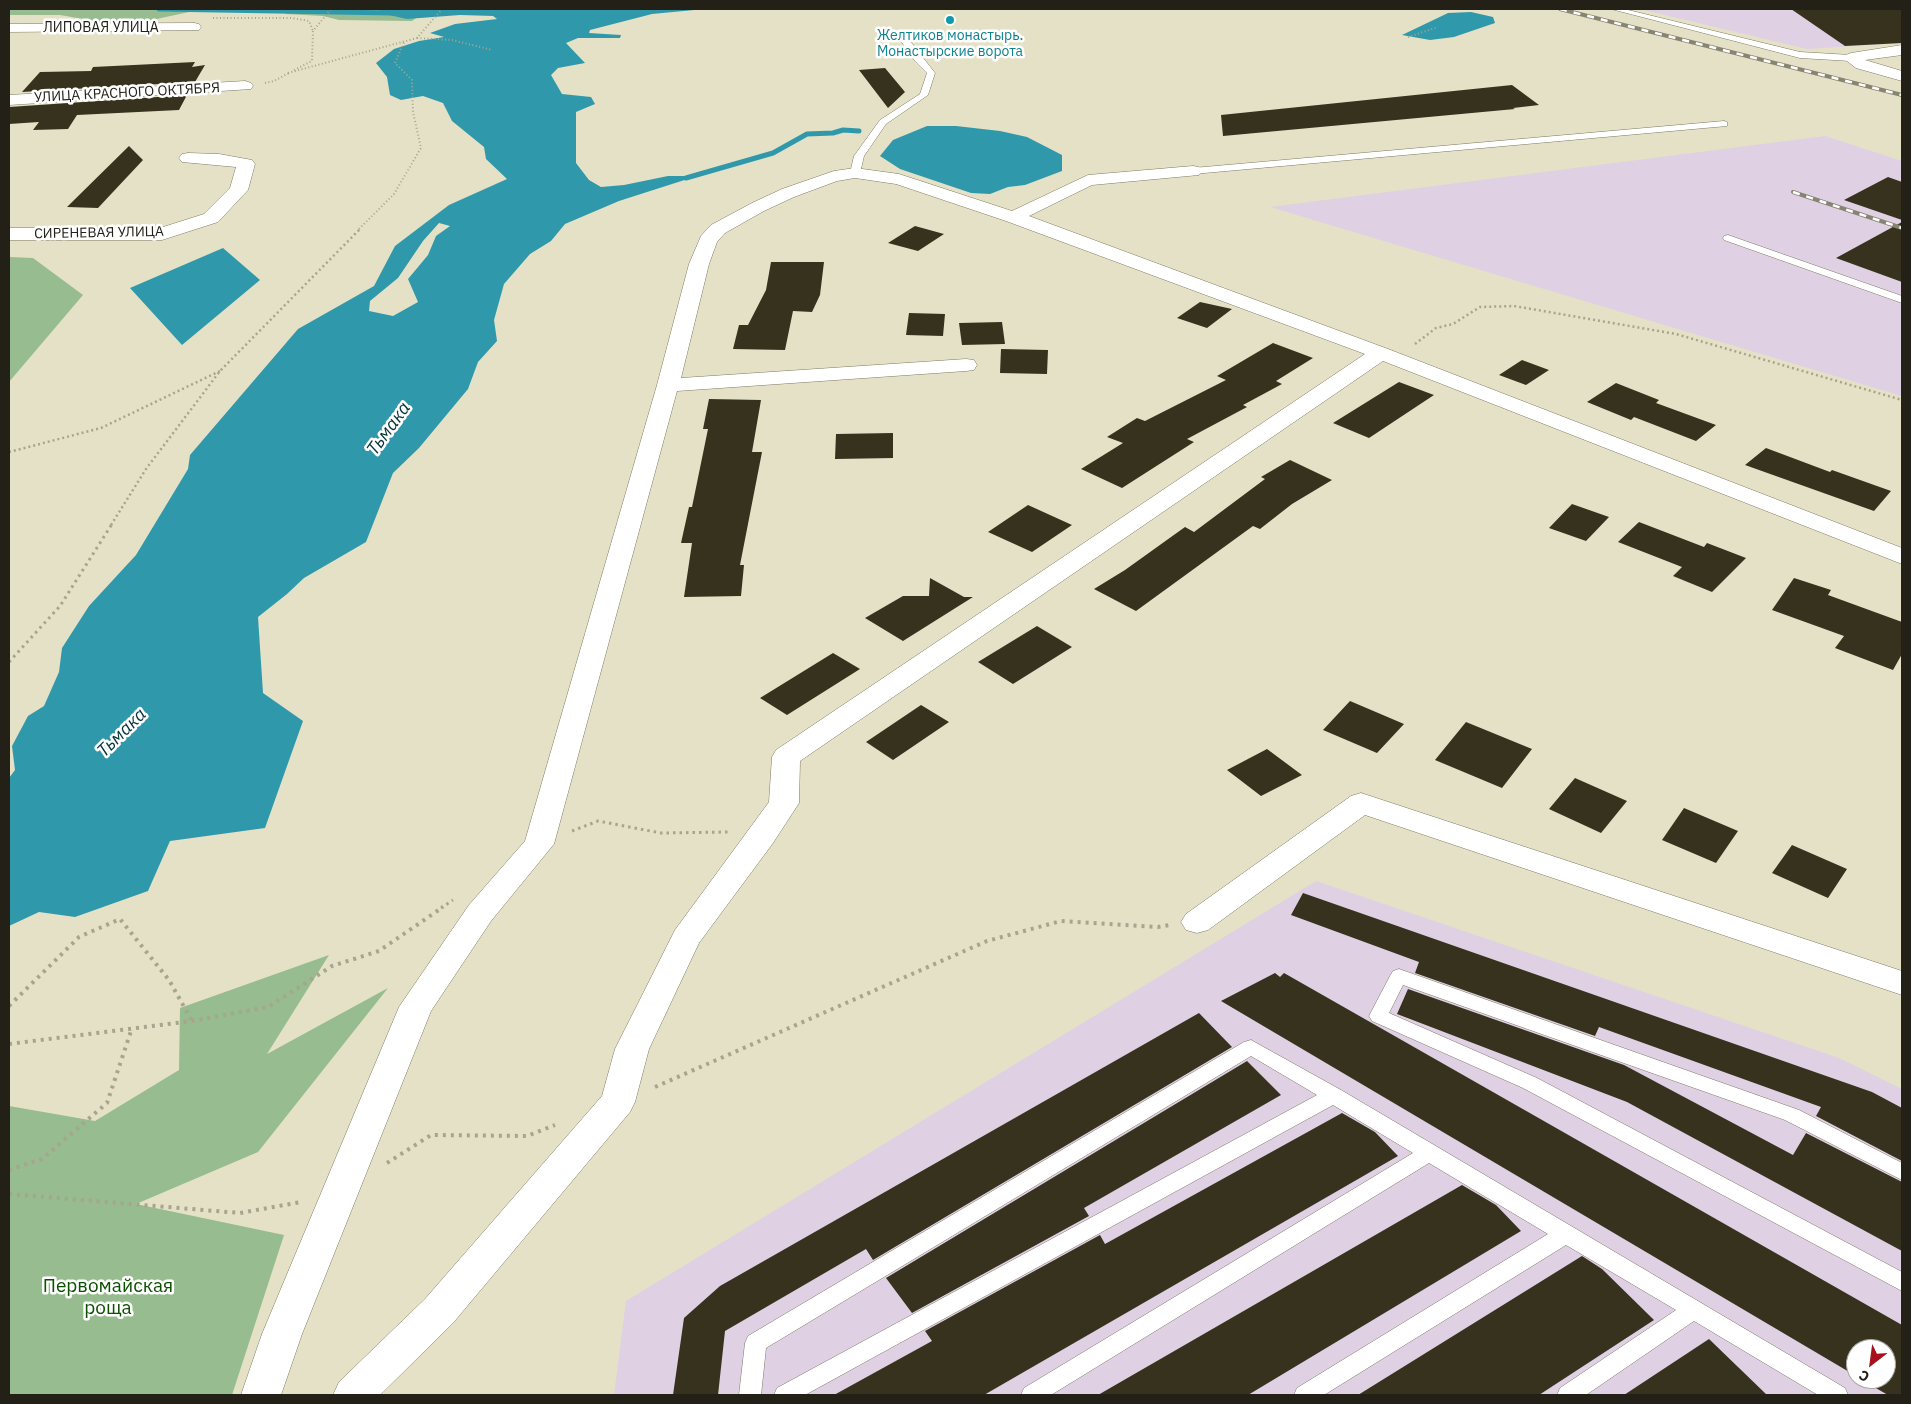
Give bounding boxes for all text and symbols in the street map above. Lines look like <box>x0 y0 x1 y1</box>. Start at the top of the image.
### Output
marker: Желтиков монастырь. Монастырские ворота <box>944 14 956 26</box>
street label: ЛИПОВАЯ УЛИЦА <box>43 20 159 36</box>
place label: Желтиков монастырь. Монастырские ворота <box>877 28 1023 60</box>
street label: УЛИЦА КРАСНОГО ОКТЯБРЯ <box>34 80 220 106</box>
street label: СИРЕНЕВАЯ УЛИЦА <box>34 223 164 243</box>
water label: Тьмака <box>362 398 416 460</box>
water label: Тьмака <box>93 704 151 762</box>
park label: Первомайская роща <box>43 1276 173 1320</box>
north arrow <box>1846 1339 1896 1389</box>
text: С <box>1856 1366 1872 1386</box>

